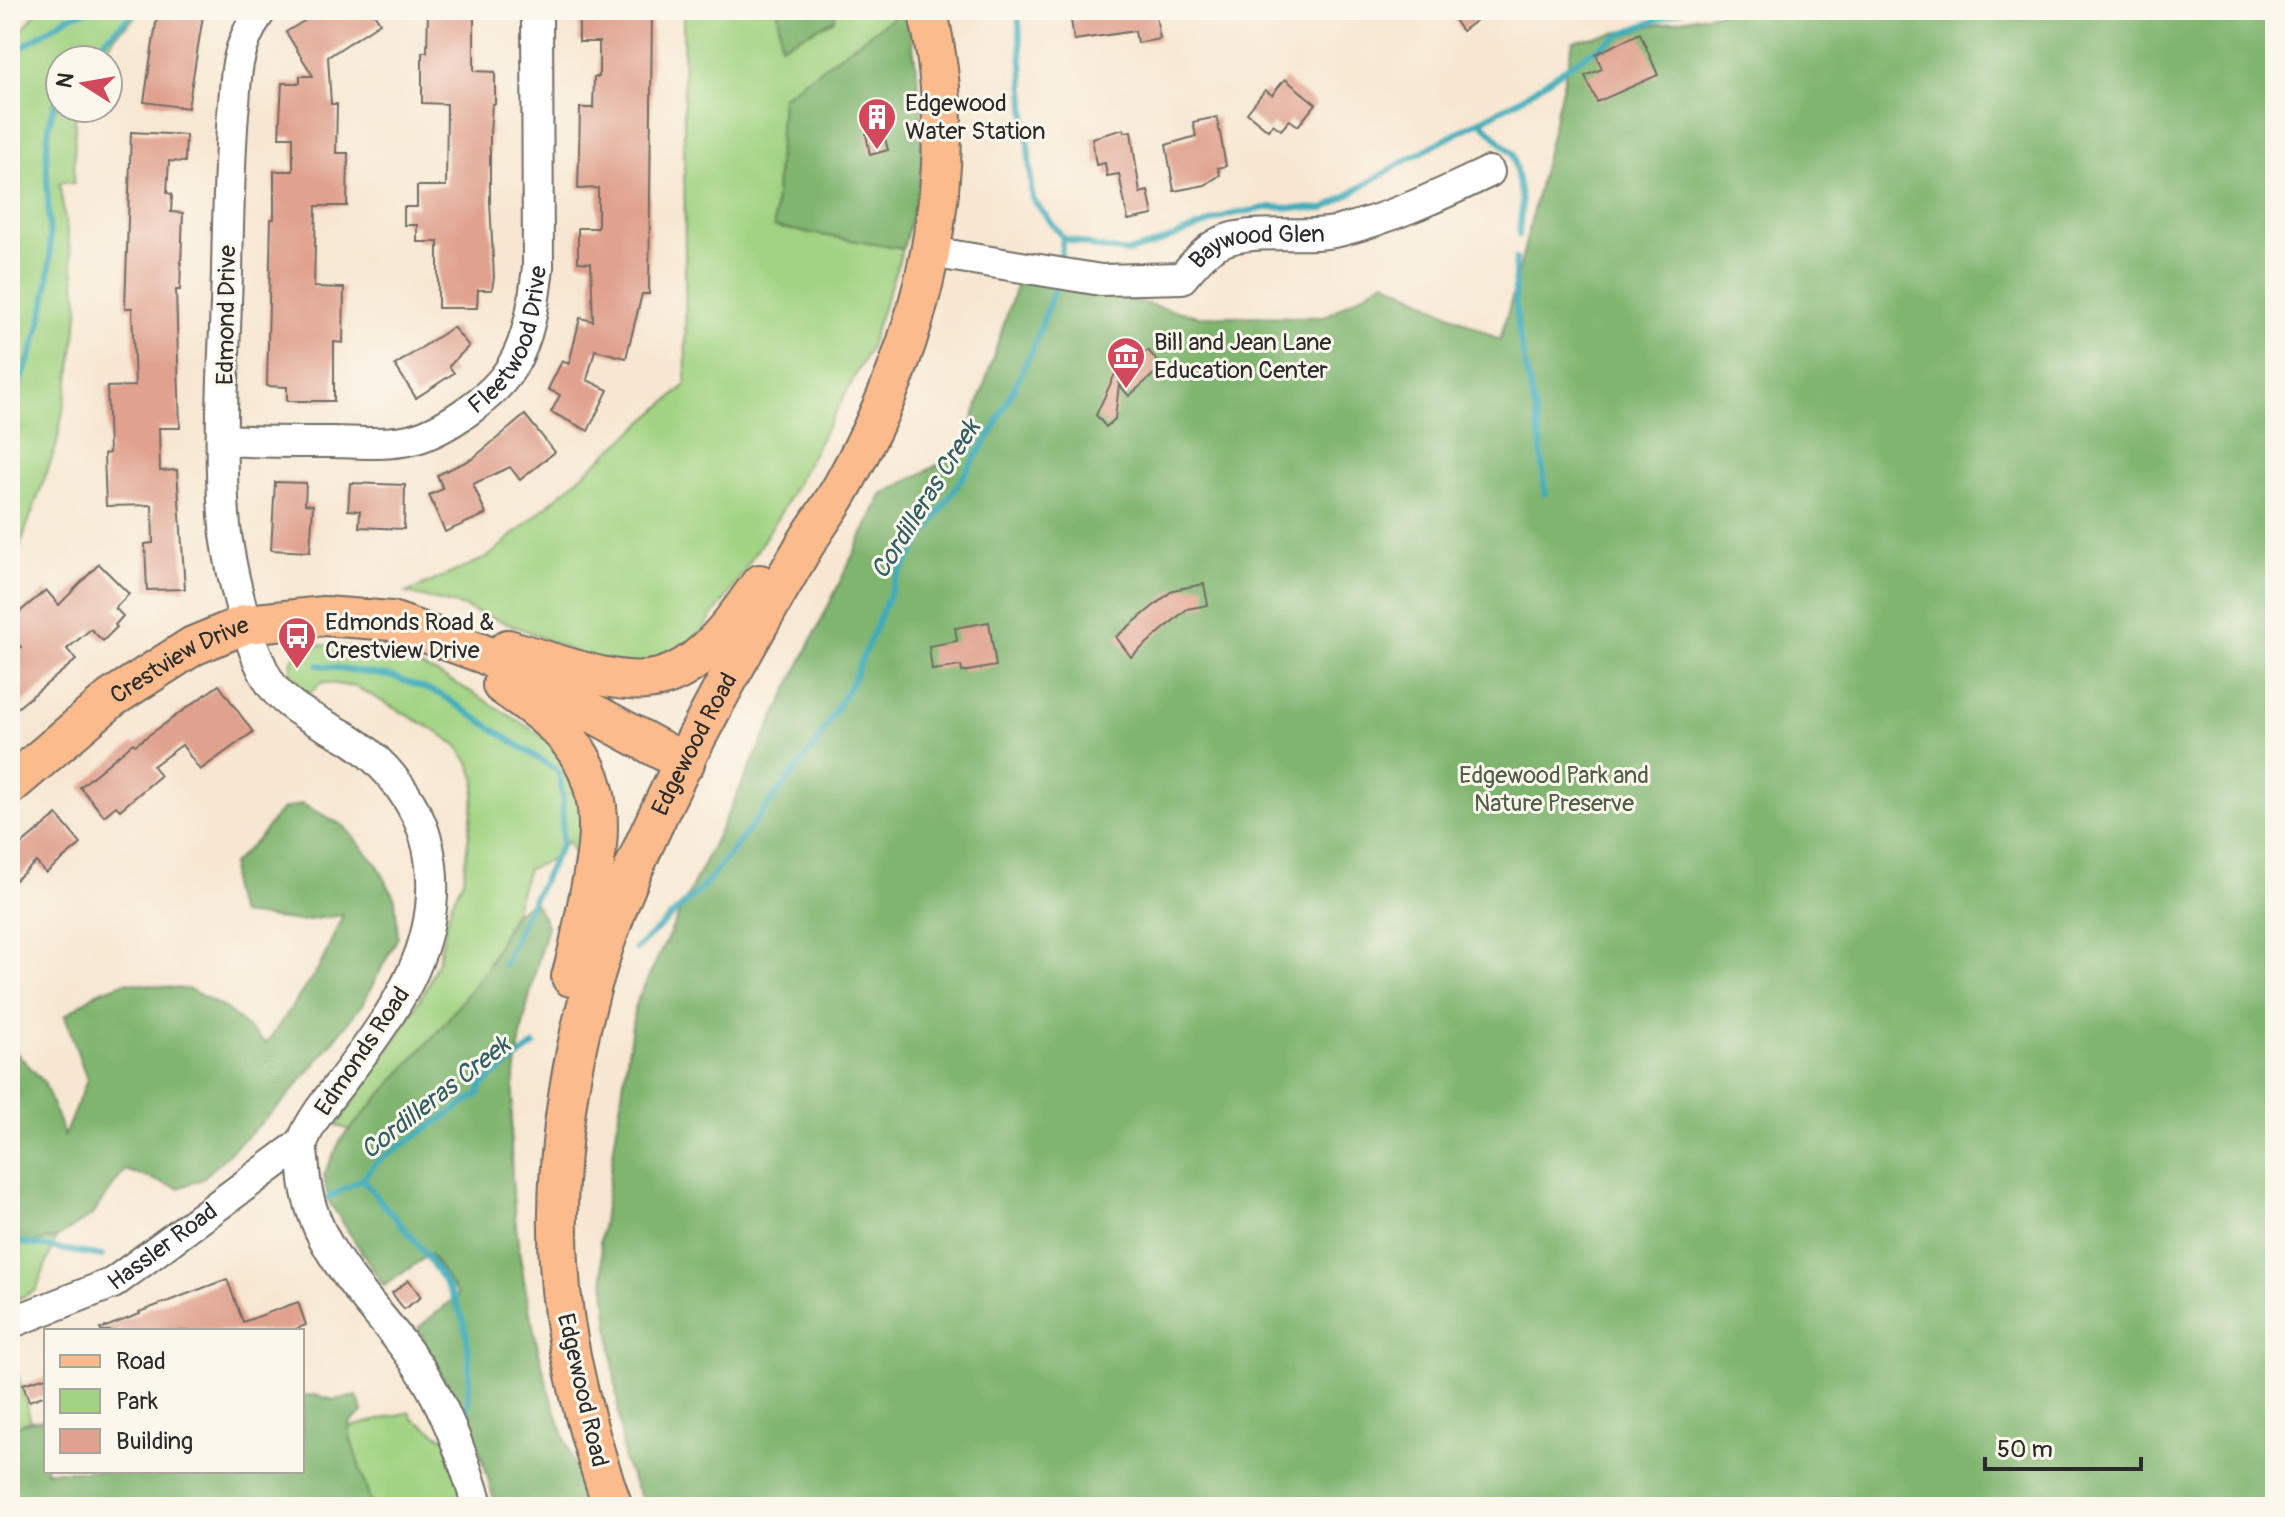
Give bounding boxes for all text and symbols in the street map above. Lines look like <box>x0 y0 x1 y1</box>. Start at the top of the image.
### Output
north arrow <box>44 44 124 124</box>
text: N <box>50 70 81 90</box>
place label: Edgewood Water Station <box>905 89 1046 146</box>
building icon: Edgewood Water Station <box>856 96 898 151</box>
street label: Baywood Glen <box>1183 219 1325 275</box>
street label: Edmond Drive <box>211 245 242 385</box>
street label: Fleetwood Drive <box>462 264 553 420</box>
place label: Bill and Jean Lane Education Center <box>1154 328 1332 385</box>
museum icon: Bill and Jean Lane Education Center <box>1105 335 1147 390</box>
water label: Cordilleras Creek <box>864 412 989 585</box>
place label: Edmonds Road & Crestview Drive <box>325 608 494 665</box>
street label: Crestview Drive <box>105 610 253 710</box>
bus stop icon: Edmonds Road & Crestview Drive <box>276 615 318 670</box>
street label: Edgewood Road <box>646 668 744 820</box>
park label: Edgewood Park and Nature Preserve <box>1459 761 1649 818</box>
street label: Edmonds Road <box>309 981 416 1121</box>
water label: Cordilleras Creek <box>354 1028 519 1166</box>
street label: Hassler Road <box>102 1197 223 1297</box>
street label: Edgewood Road <box>551 1311 614 1470</box>
legend <box>44 1329 304 1473</box>
text: Road <box>116 1347 166 1376</box>
text: Park <box>116 1387 158 1416</box>
scale bar <box>1985 1421 2141 1471</box>
text: Building <box>116 1427 193 1456</box>
text: 50 m <box>1997 1435 2053 1464</box>

